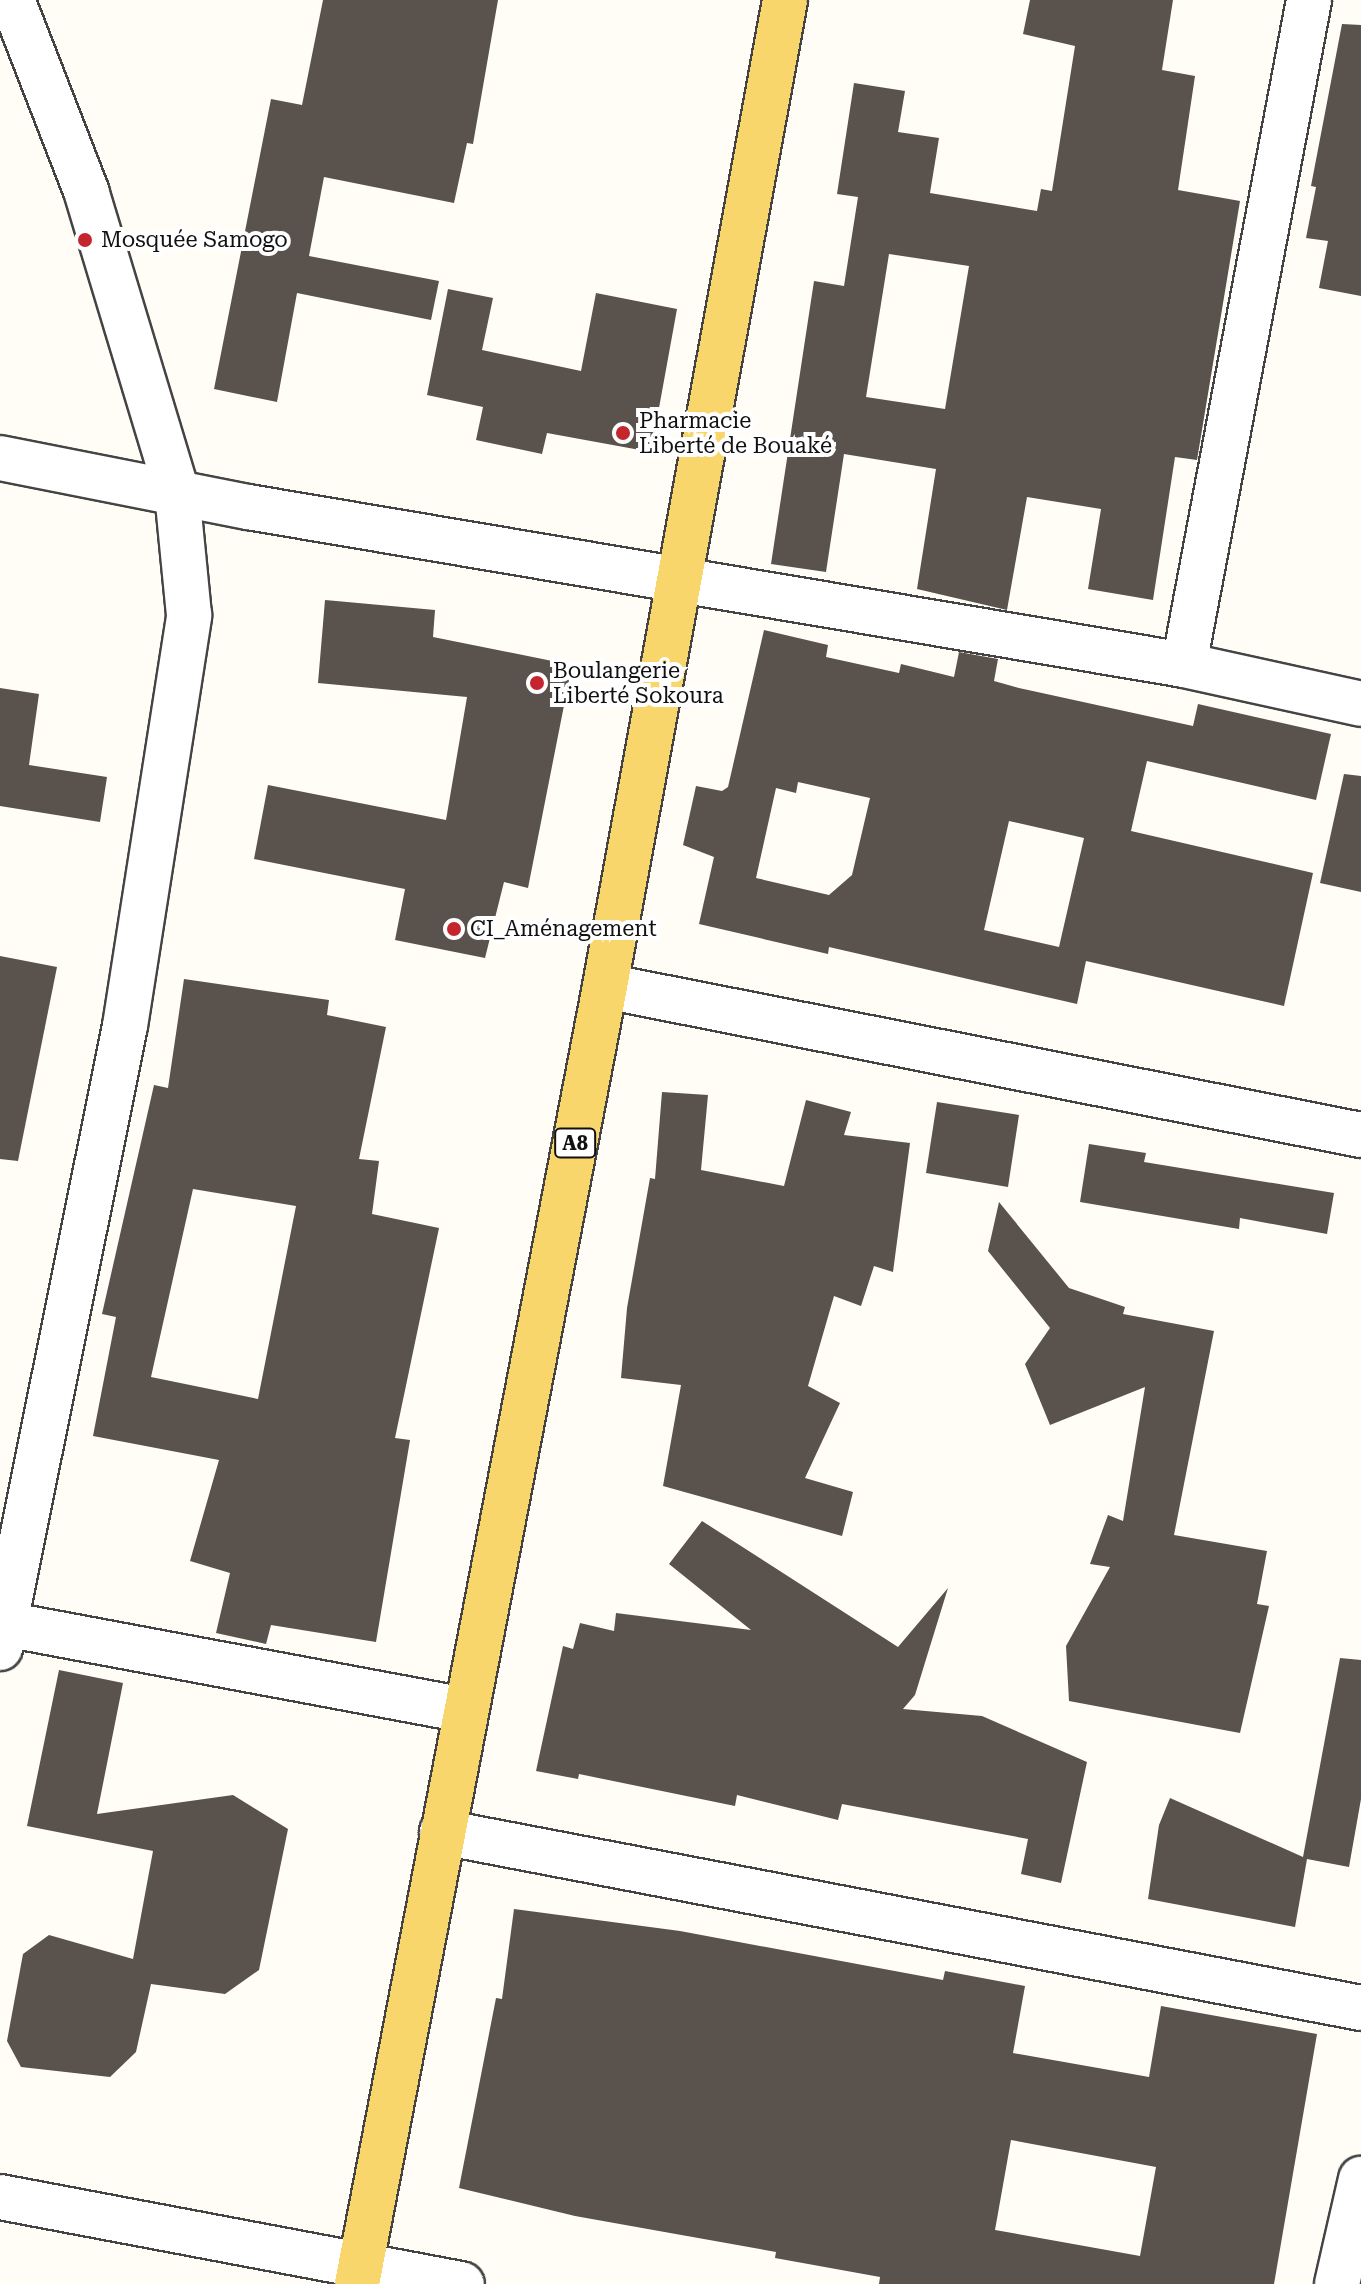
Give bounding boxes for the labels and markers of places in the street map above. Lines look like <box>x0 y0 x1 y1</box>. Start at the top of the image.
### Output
place label: Mosquée Samogo <box>101 227 288 253</box>
marker: Mosquée Samogo <box>76 231 94 249</box>
place label: Pharmacie Liberté de Bouaké <box>639 407 832 458</box>
marker: Pharmacie Liberté de Bouaké <box>614 424 632 442</box>
place label: Boulangerie Liberté Sokoura <box>553 657 724 708</box>
marker: Boulangerie Liberté Sokoura <box>528 674 546 692</box>
place label: CI_Aménagement <box>470 916 657 942</box>
marker: CI_Aménagement <box>445 920 463 938</box>

